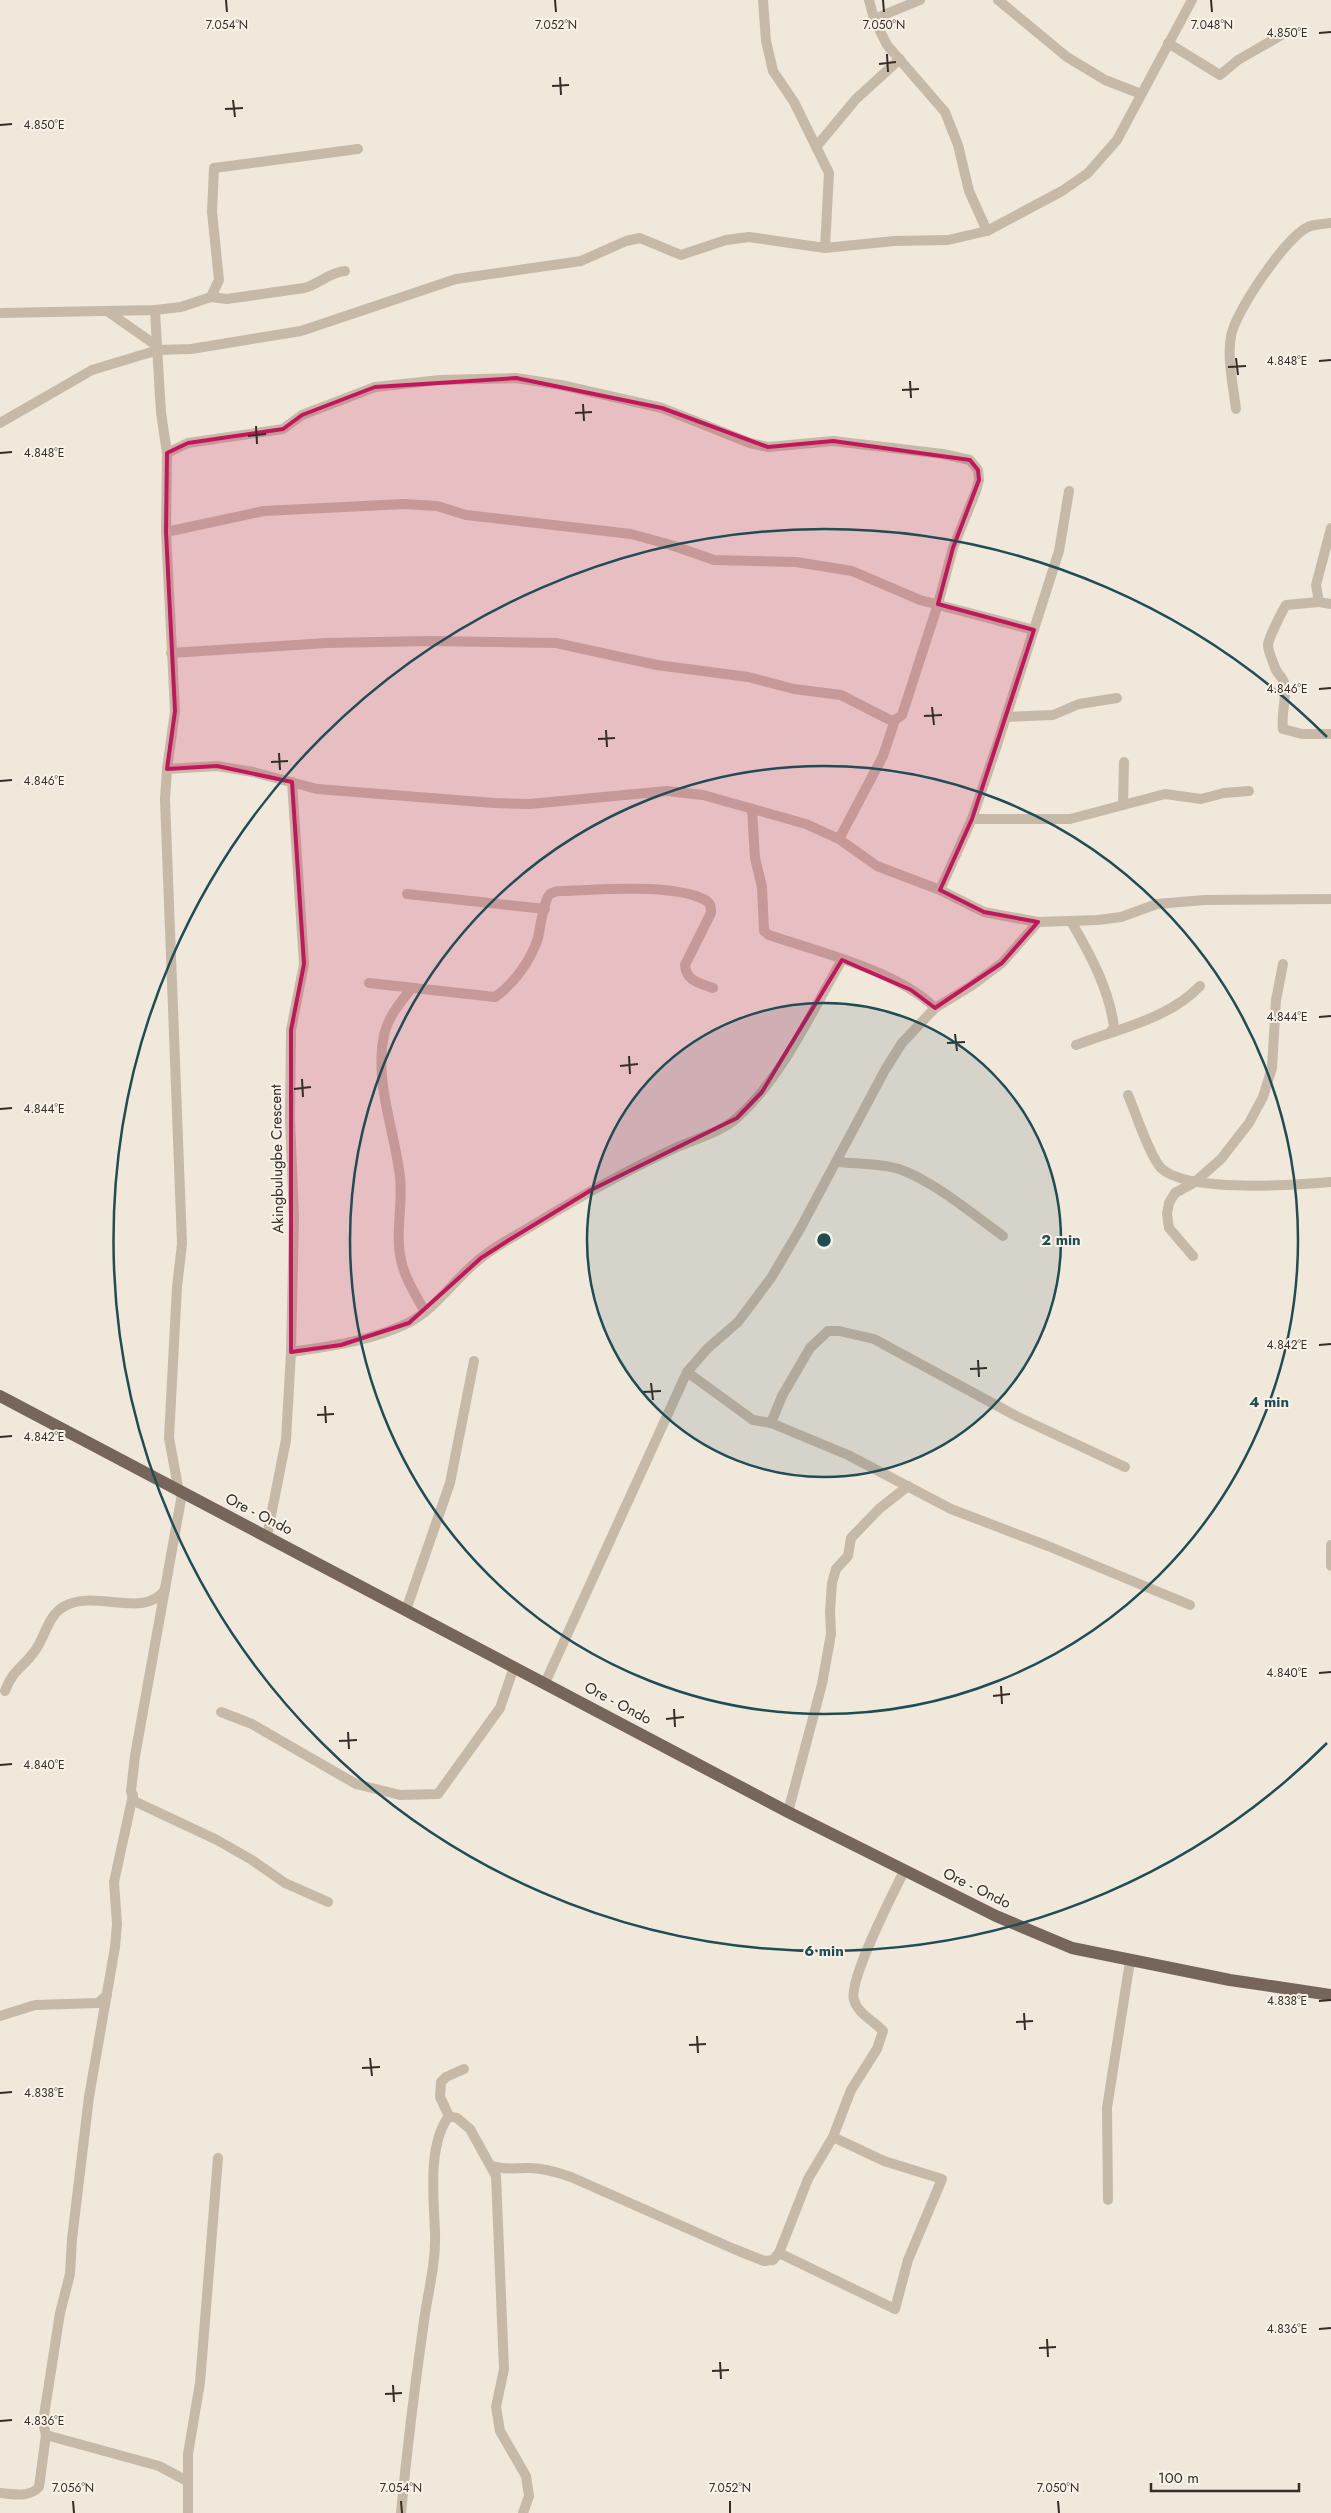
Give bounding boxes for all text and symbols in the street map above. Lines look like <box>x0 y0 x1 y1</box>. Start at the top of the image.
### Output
text: 7.054°N <box>206 16 248 34</box>
text: 7.052°N <box>535 16 577 34</box>
text: 7.050°N <box>863 16 905 34</box>
text: 7.048°N <box>1191 16 1233 34</box>
text: 4.850°E <box>1266 24 1308 42</box>
text: 4.850°E <box>23 116 65 134</box>
text: 4.848°E <box>1267 352 1307 370</box>
text: 4.848°E <box>24 444 64 462</box>
text: 4.846°E <box>1267 680 1308 698</box>
text: 4.846°E <box>24 772 65 790</box>
text: 4.844°E <box>1266 1008 1308 1026</box>
street label: Akingbulugbe Crescent <box>265 1084 289 1234</box>
text: 4.844°E <box>23 1100 65 1118</box>
text: 2 min <box>1041 1229 1081 1251</box>
centre of rings <box>815 1231 833 1249</box>
text: 4.842°E <box>1267 1336 1307 1354</box>
text: 4 min <box>1249 1391 1289 1413</box>
text: 4.842°E <box>24 1428 64 1446</box>
street label: Ore - Ondo <box>221 1488 297 1540</box>
text: 4.840°E <box>1266 1664 1308 1682</box>
street label: Ore - Ondo <box>581 1676 655 1730</box>
text: 4.840°E <box>23 1756 65 1774</box>
street label: Ore - Ondo <box>939 1862 1015 1914</box>
text: 6 min <box>804 1940 844 1962</box>
text: 4.838°E <box>1267 1992 1307 2010</box>
text: 4.838°E <box>24 2084 64 2102</box>
text: 4.836°E <box>1267 2320 1307 2338</box>
text: 4.836°E <box>24 2412 64 2430</box>
scale bar <box>1151 2460 1298 2492</box>
text: 100 m <box>1158 2467 1199 2489</box>
text: 7.056°N <box>52 2479 94 2497</box>
text: 7.054°N <box>380 2479 422 2497</box>
text: 7.052°N <box>709 2479 751 2497</box>
text: 7.050°N <box>1037 2479 1079 2497</box>

